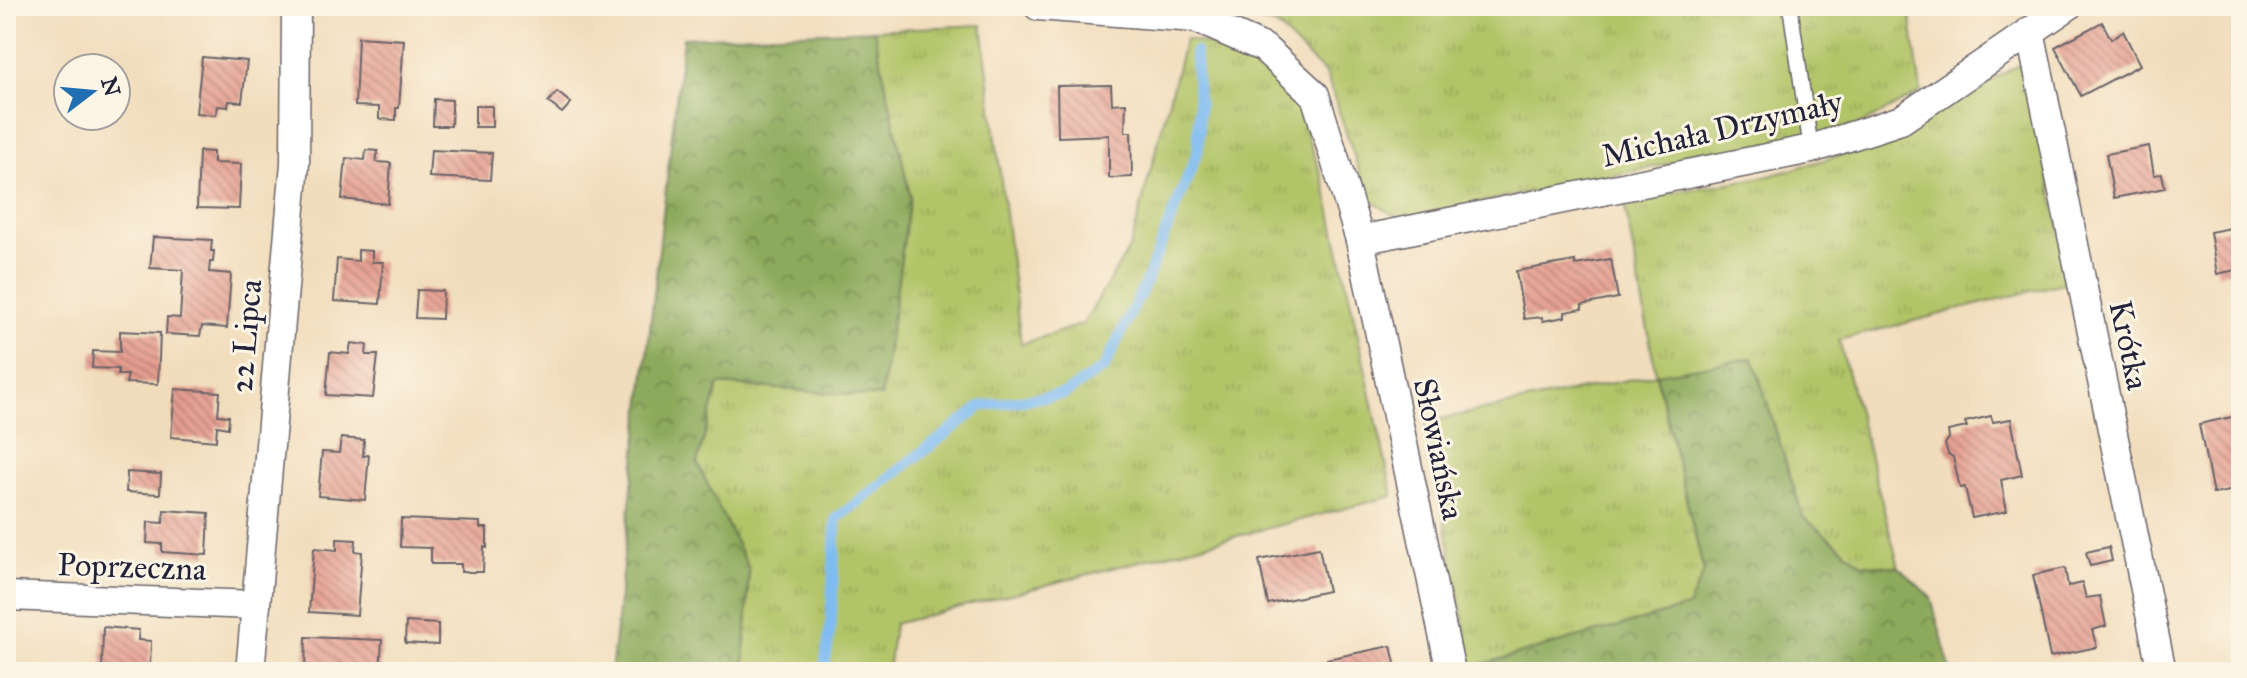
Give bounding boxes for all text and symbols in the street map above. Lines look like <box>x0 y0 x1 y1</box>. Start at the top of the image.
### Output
north arrow <box>52 52 132 132</box>
text: N <box>95 74 126 100</box>
street label: Michała Drzymały <box>1598 82 1847 176</box>
street label: 22 Lipca <box>222 277 270 394</box>
street label: Krótka <box>2101 297 2158 394</box>
street label: Słowiańska <box>1405 375 1473 524</box>
street label: Poprzeczna <box>57 545 208 589</box>

